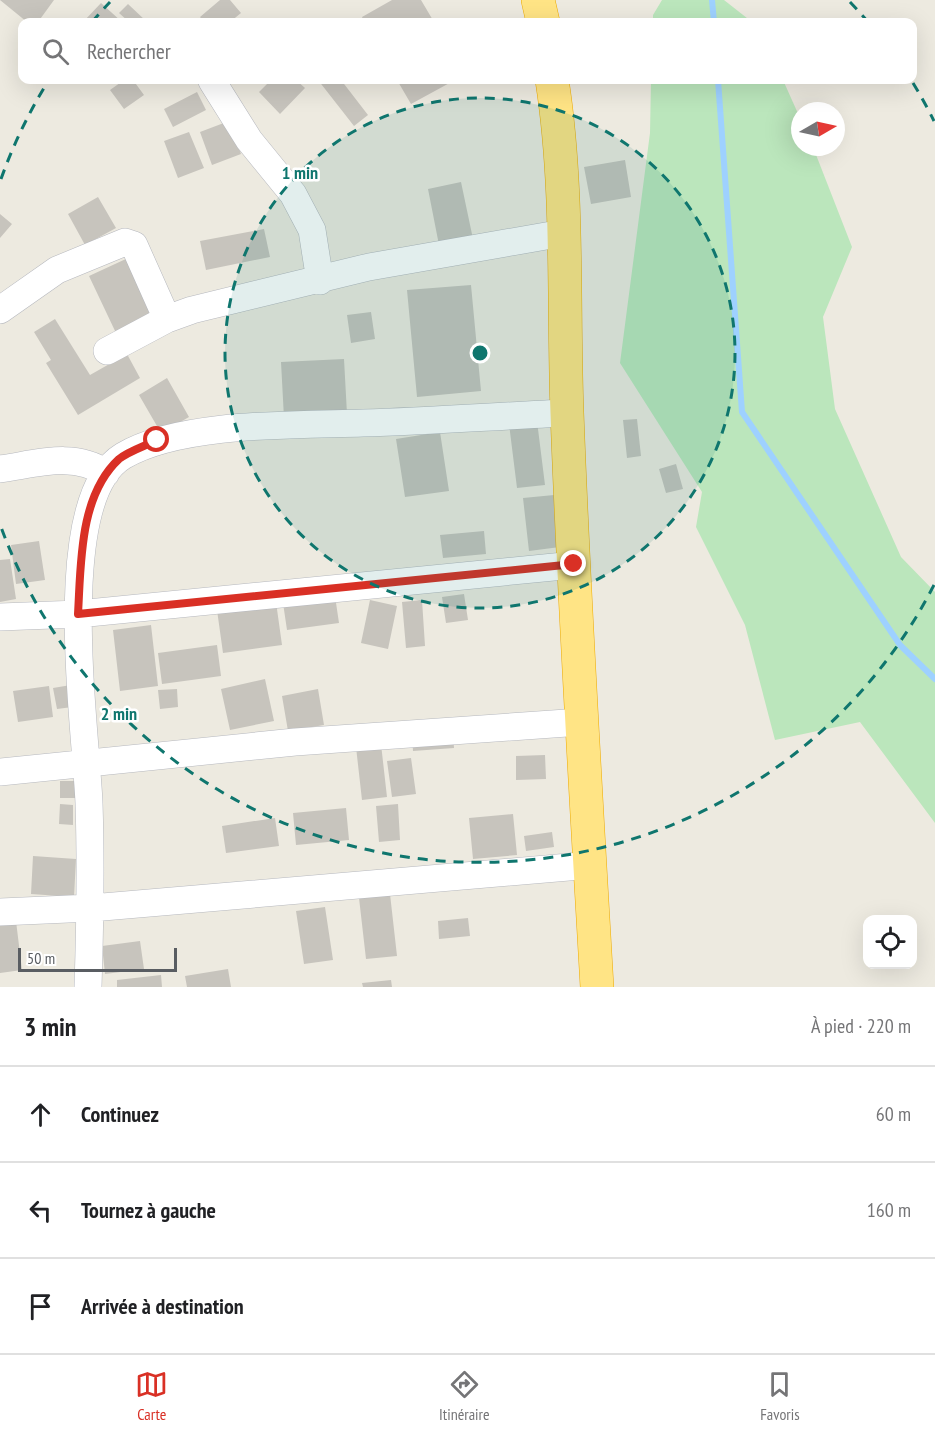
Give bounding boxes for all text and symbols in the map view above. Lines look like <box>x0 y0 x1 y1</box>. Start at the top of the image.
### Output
search box <box>18 18 917 84</box>
icon: search <box>39 35 72 68</box>
text: Rechercher <box>87 37 171 65</box>
north arrow <box>791 102 845 156</box>
text: 1 min <box>282 161 318 184</box>
centre of rings <box>470 343 490 363</box>
route start <box>143 426 169 452</box>
route end <box>560 550 586 576</box>
text: 2 min <box>101 702 137 725</box>
map controls <box>863 915 917 969</box>
button: locate <box>863 915 917 969</box>
scale bar <box>18 945 177 972</box>
text: 50 m <box>27 948 55 968</box>
text: 3 min <box>24 1010 77 1043</box>
text: À pied · 220 m <box>811 1013 911 1039</box>
icon: ahead <box>24 1098 57 1131</box>
text: Continuez <box>81 1100 159 1128</box>
text: 60 m <box>876 1101 911 1127</box>
icon: left <box>24 1194 57 1227</box>
text: Tournez à gauche <box>81 1196 216 1224</box>
text: 160 m <box>867 1197 911 1223</box>
icon: arrive <box>24 1290 57 1323</box>
text: Arrivée à destination <box>81 1292 244 1320</box>
tab: Carte <box>135 1368 168 1424</box>
tab: Itinéraire <box>439 1368 490 1424</box>
tab: Favoris <box>760 1368 800 1424</box>

